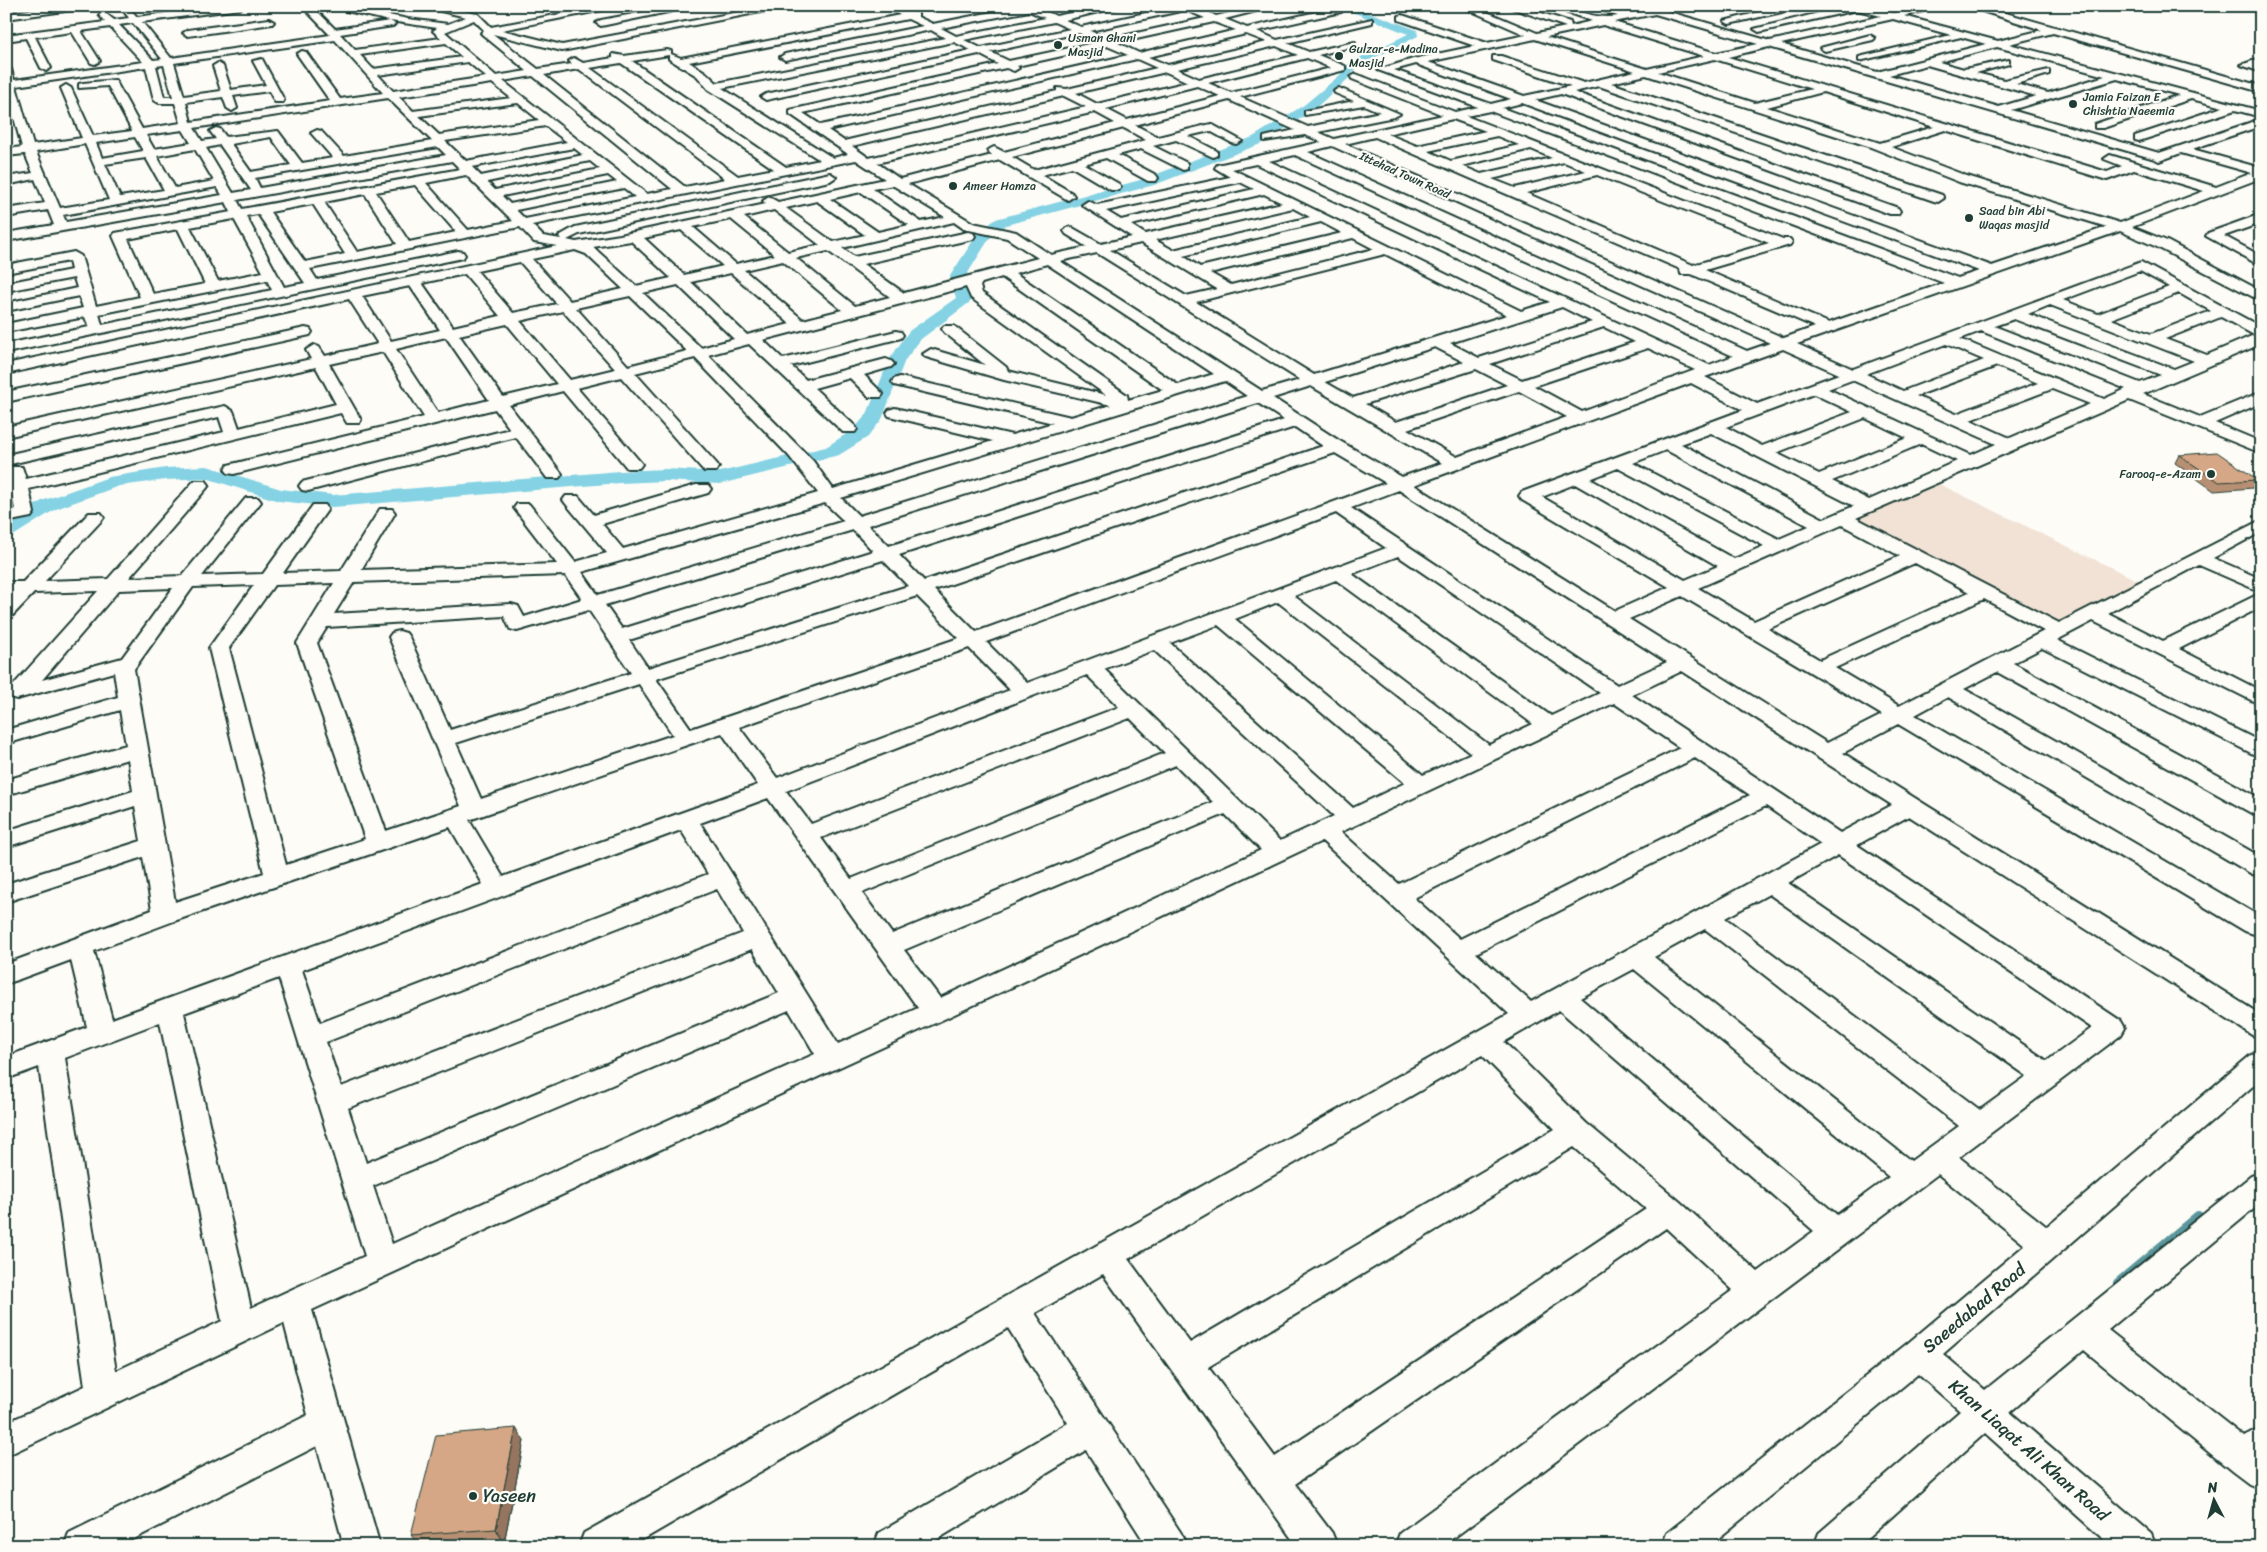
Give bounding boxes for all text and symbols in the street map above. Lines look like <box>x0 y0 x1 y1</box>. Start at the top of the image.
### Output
place label: Usman Ghani Masjid <box>1068 27 1137 63</box>
place label: Gulzar-e-Madina Masjid <box>1349 38 1438 74</box>
marker: Usman Ghani Masjid <box>1052 39 1064 51</box>
marker: Gulzar-e-Madina Masjid <box>1333 50 1345 62</box>
place label: Jamia Faizan E Chishtia Naeemia <box>2082 86 2175 122</box>
marker: Jamia Faizan E Chishtia Naeemia <box>2067 98 2079 110</box>
street label: Ittehad Town Road <box>1355 145 1455 205</box>
place label: Ameer Hamza <box>962 175 1036 197</box>
marker: Ameer Hamza <box>947 180 959 192</box>
place label: Saad bin Abi Waqas masjid <box>1979 200 2050 236</box>
marker: Saad bin Abi Waqas masjid <box>1963 212 1975 224</box>
place label: Farooq-e-Azam <box>2120 463 2201 485</box>
marker: Farooq-e-Azam <box>2205 468 2217 480</box>
street label: Saeedabad Road <box>1915 1254 2034 1361</box>
street label: Khan Liaqat Ali Khan Road <box>1941 1371 2118 1530</box>
north arrow <box>2190 1474 2240 1524</box>
text: N <box>2206 1475 2219 1501</box>
place label: Yaseen <box>483 1480 536 1512</box>
marker: Yaseen <box>467 1490 479 1502</box>

